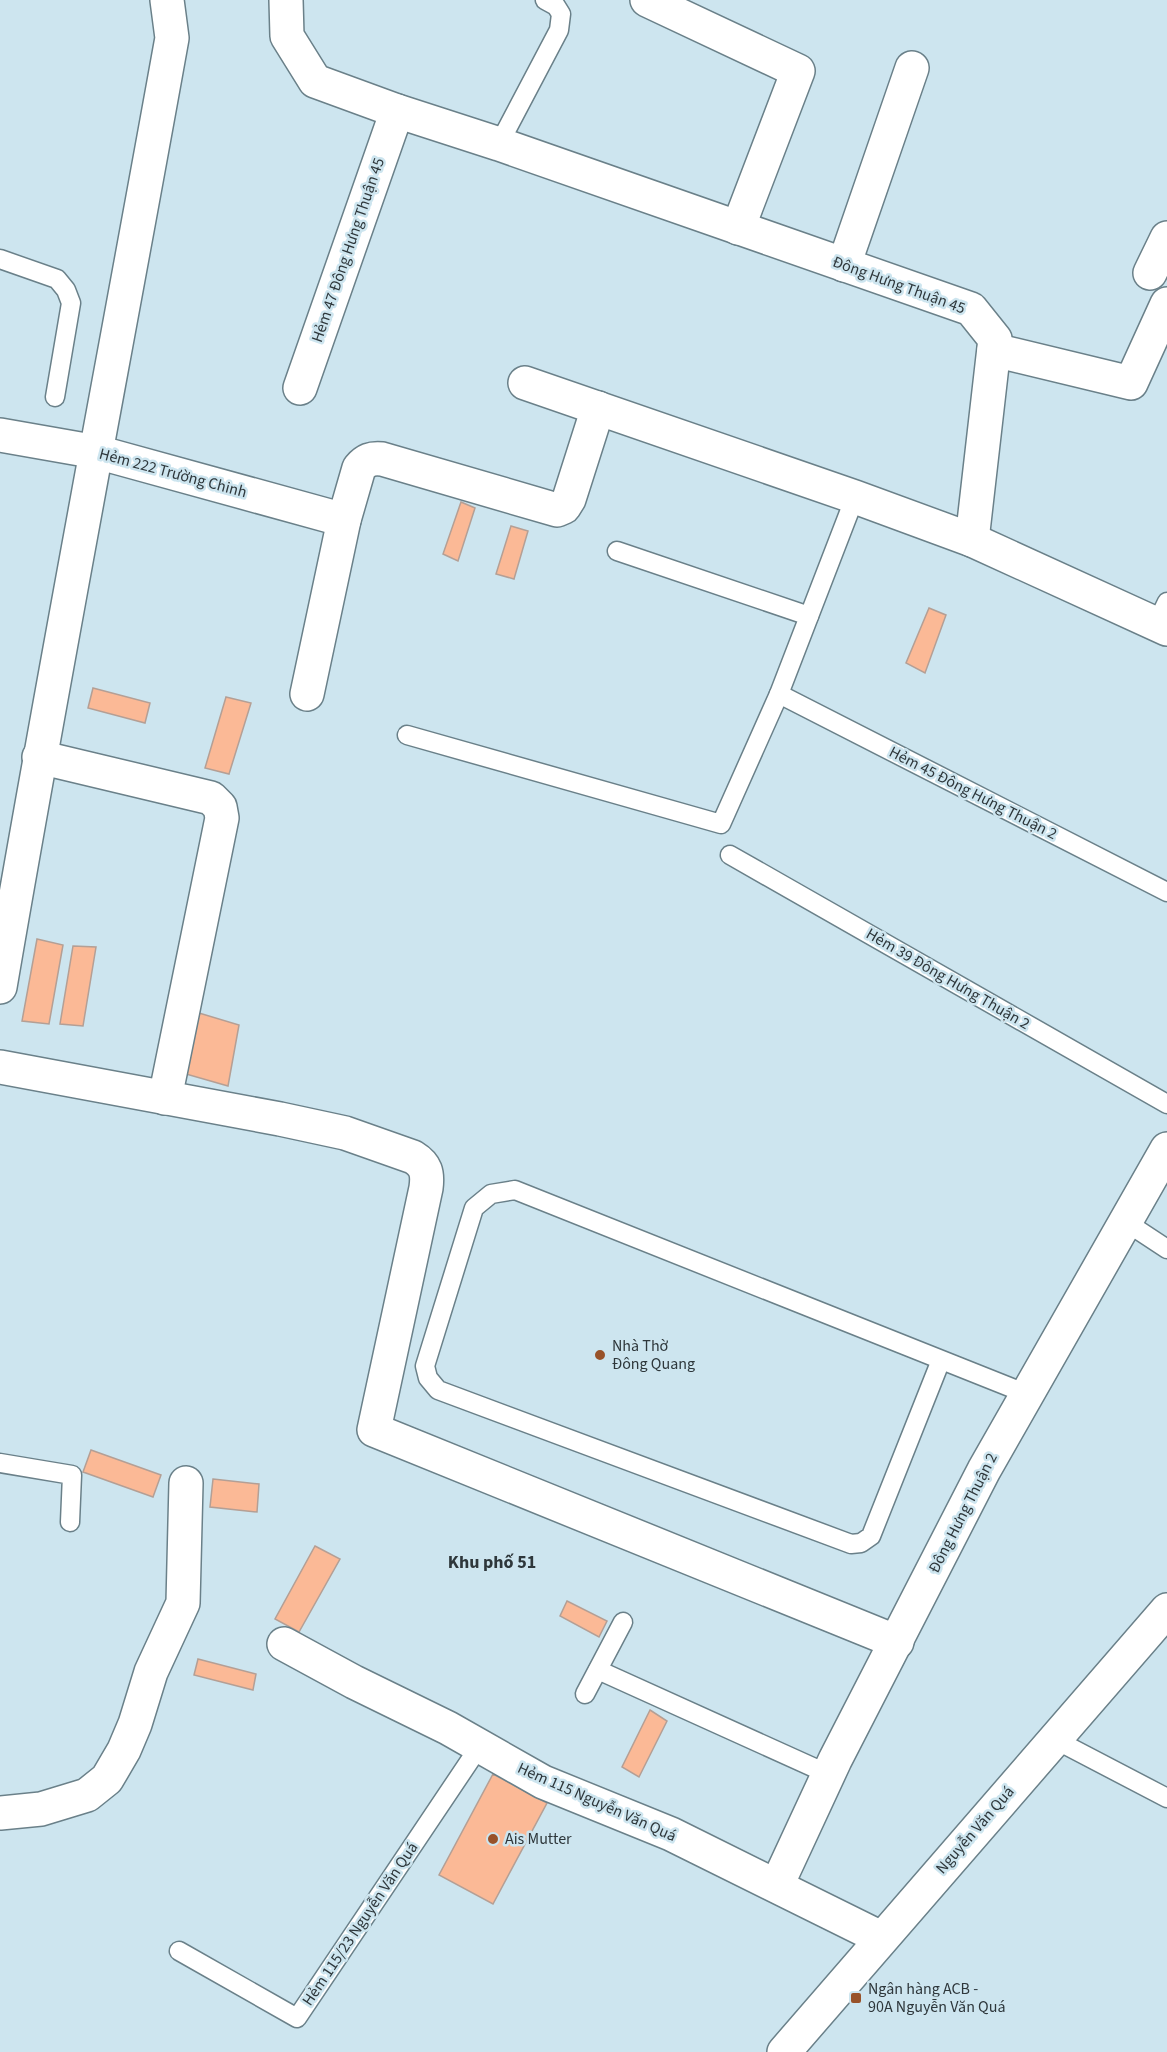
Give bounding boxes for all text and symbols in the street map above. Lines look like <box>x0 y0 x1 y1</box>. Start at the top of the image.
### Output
street label: Hẻm 47 Đông Hưng Thuận 45 <box>306 155 390 345</box>
street label: Đông Hưng Thuận 45 <box>830 251 969 319</box>
street label: Hẻm 222 Trường Chinh <box>97 443 249 503</box>
street label: Hẻm 45 Đông Hưng Thuận 2 <box>885 741 1061 845</box>
street label: Hẻm 39 Đông Hưng Thuận 2 <box>862 923 1034 1035</box>
place label: Nhà Thờ Đông Quang <box>612 1335 695 1375</box>
marker: Nhà Thờ Đông Quang <box>593 1348 607 1362</box>
street label: Đông Hưng Thuận 2 <box>923 1449 1003 1577</box>
district label: Khu phố 51 <box>448 1550 536 1575</box>
street label: Hẻm 115 Nguyễn Văn Quá <box>514 1757 680 1847</box>
street label: Nguyễn Văn Quá <box>931 1781 1019 1879</box>
place label: Ais Mutter <box>505 1828 572 1850</box>
marker: Ais Mutter <box>486 1832 500 1846</box>
street label: Hẻm 115/23 Nguyễn Văn Quá <box>297 1838 423 2010</box>
place label: Ngân hàng ACB - 90A Nguyễn Văn Quá <box>868 1978 1006 2018</box>
marker: Ngân hàng ACB - 90A Nguyễn Văn Quá <box>849 1991 863 2005</box>

